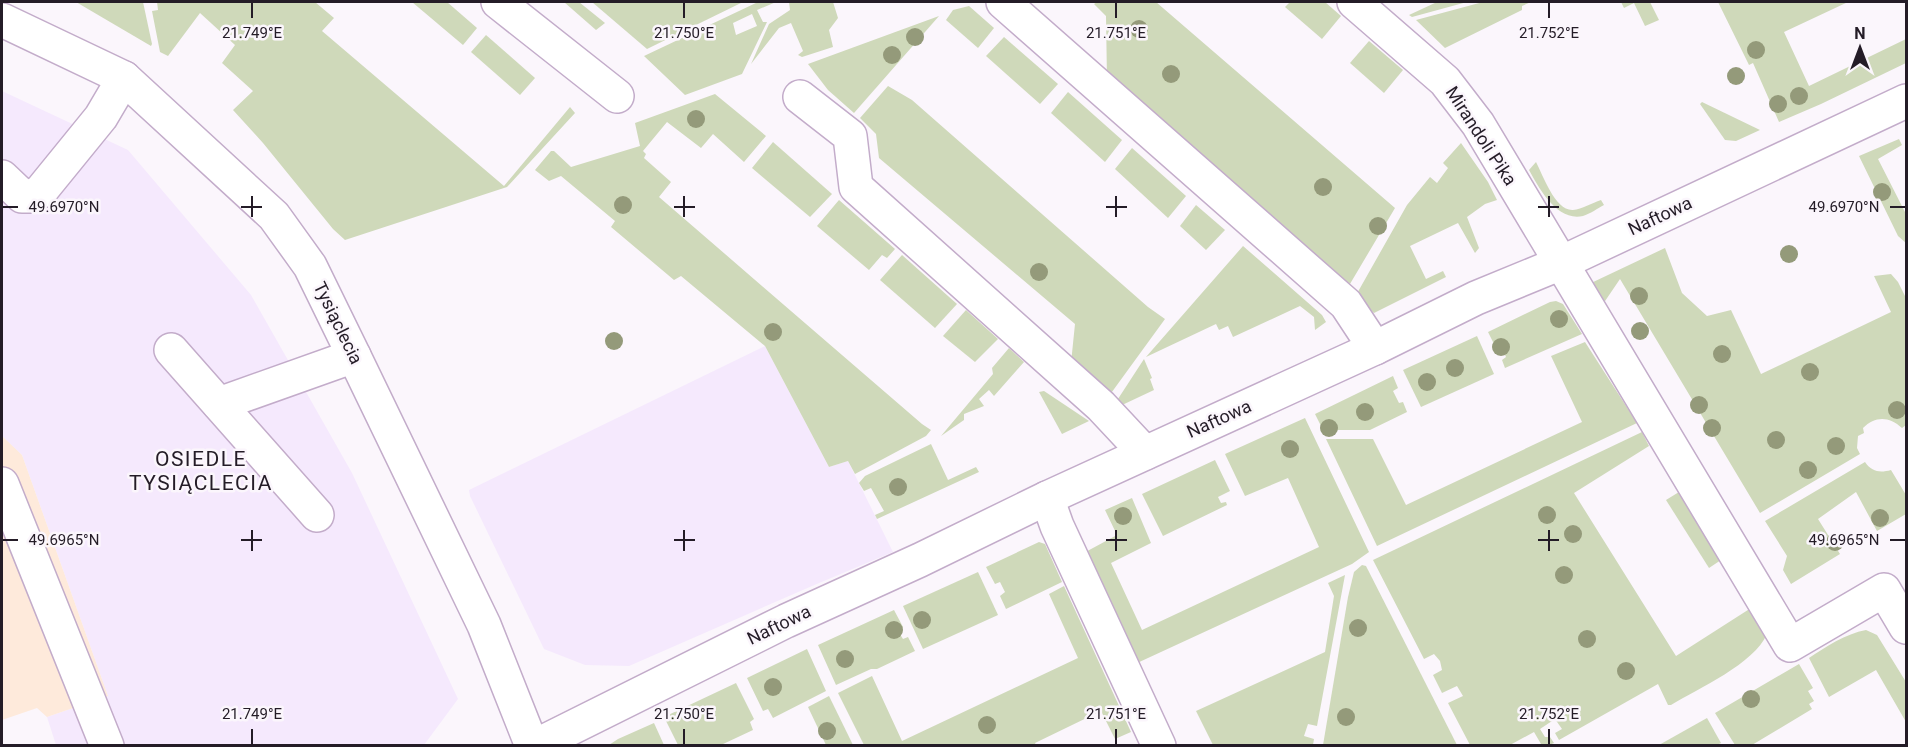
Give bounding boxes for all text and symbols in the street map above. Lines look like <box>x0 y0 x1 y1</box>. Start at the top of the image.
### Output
north arrow <box>1830 18 1890 78</box>
text: 21.749°E <box>222 24 283 42</box>
text: 21.750°E <box>654 24 715 42</box>
text: 21.751°E <box>1086 24 1147 42</box>
text: 21.752°E <box>1519 24 1580 42</box>
text: N <box>1854 24 1866 43</box>
street label: Mirandoli Pika <box>1442 82 1521 189</box>
street label: Naftowa <box>1624 192 1695 239</box>
text: 49.6970°N <box>29 198 99 216</box>
text: 49.6970°N <box>1809 198 1879 216</box>
street label: Tysiąclecia <box>310 278 367 367</box>
street label: Naftowa <box>1183 395 1254 442</box>
district label: OSIEDLE TYSIĄCLECIA <box>129 447 273 495</box>
text: 49.6965°N <box>29 531 99 549</box>
text: 49.6965°N <box>1809 531 1879 549</box>
street label: Naftowa <box>744 600 814 649</box>
text: 21.749°E <box>222 705 283 723</box>
text: 21.750°E <box>654 705 715 723</box>
text: 21.751°E <box>1086 705 1147 723</box>
text: 21.752°E <box>1519 705 1580 723</box>

